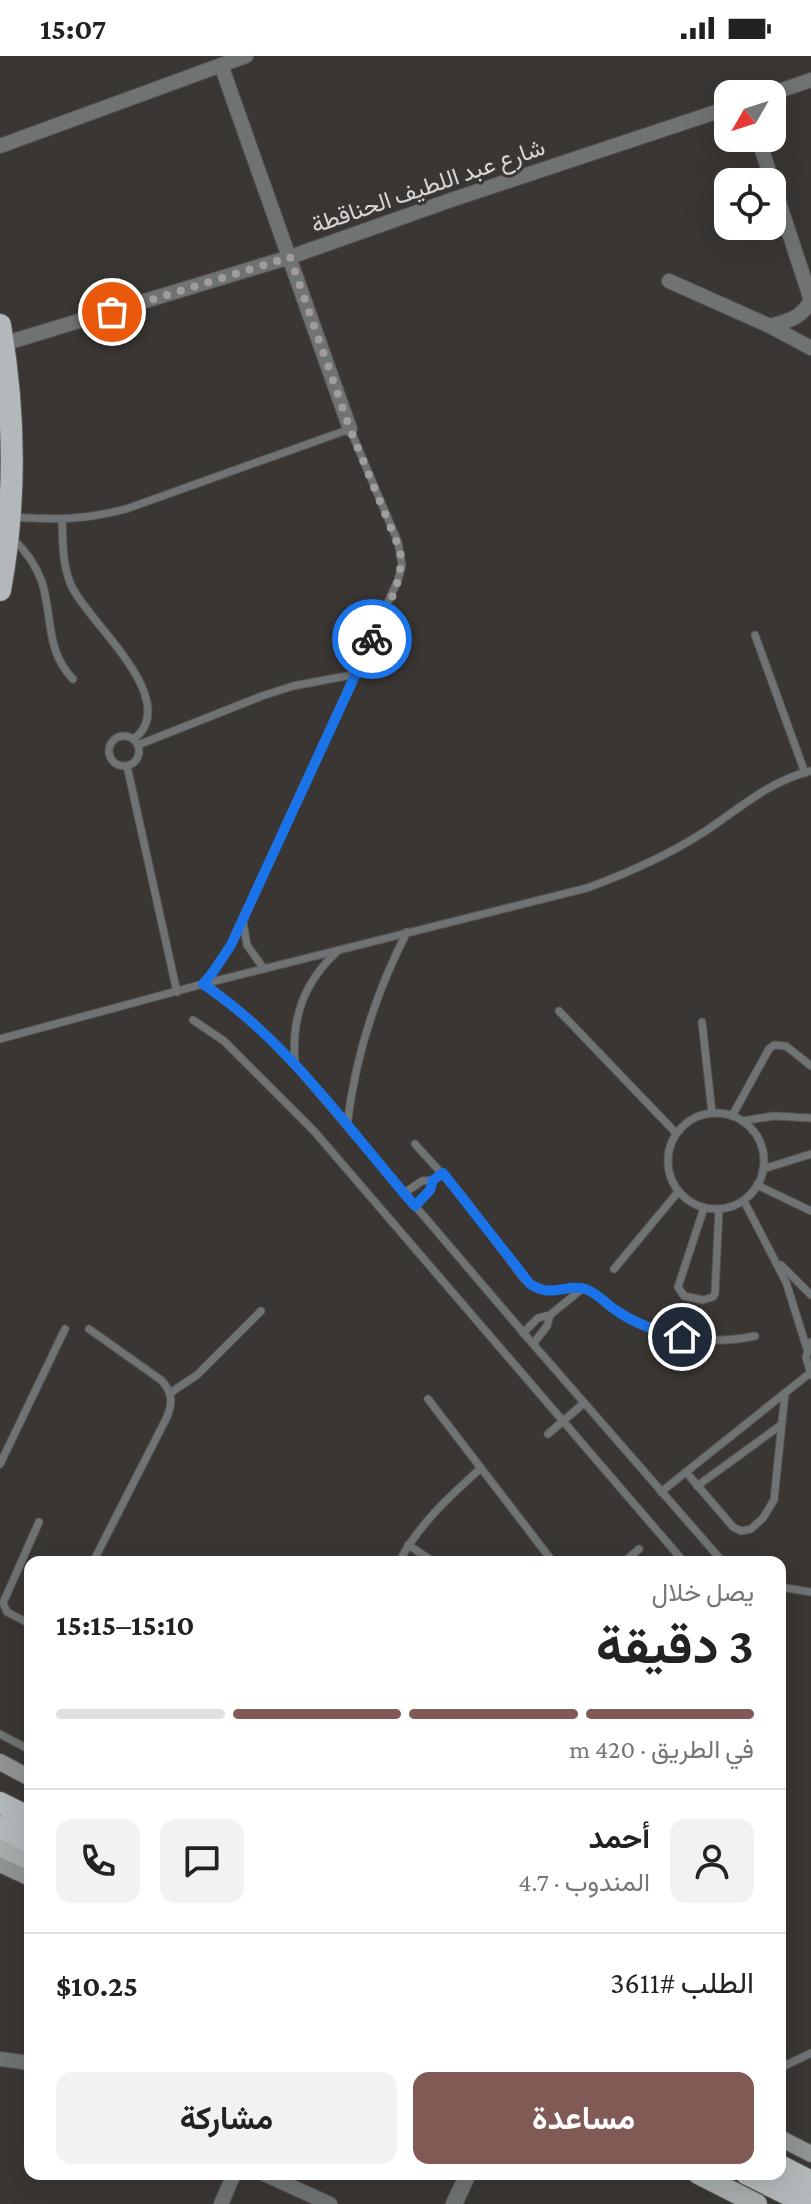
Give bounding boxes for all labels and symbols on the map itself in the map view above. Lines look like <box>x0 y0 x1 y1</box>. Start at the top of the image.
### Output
north arrow <box>714 80 786 152</box>
street label: شارع عبد اللطيف الحناقطة <box>307 133 549 241</box>
pin <box>78 278 146 346</box>
courier <box>332 599 412 679</box>
pin <box>648 1303 716 1371</box>

